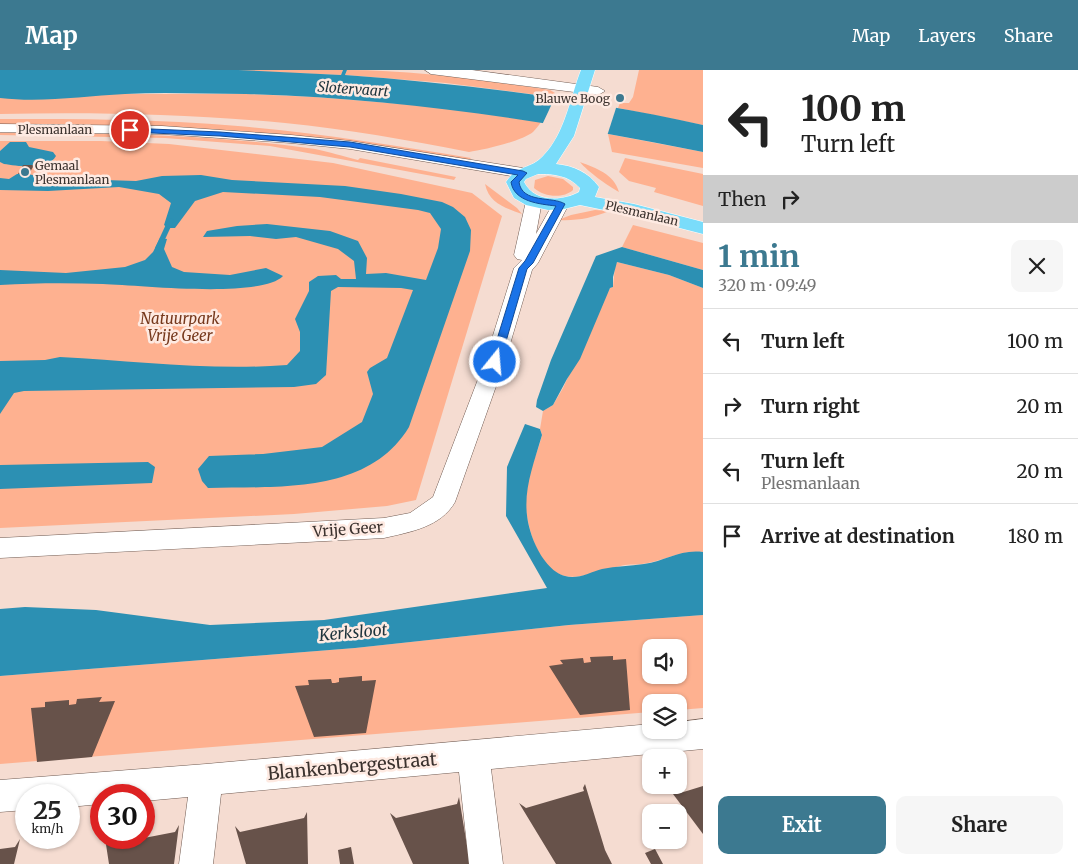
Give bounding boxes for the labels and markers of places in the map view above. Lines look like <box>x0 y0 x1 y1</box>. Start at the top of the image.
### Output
place label: Blauwe Boog <box>535 91 611 106</box>
marker: Blauwe Boog <box>614 92 626 104</box>
pin <box>109 109 151 151</box>
place label: Gemaal Plesmanlaan <box>35 158 109 187</box>
marker: Gemaal Plesmanlaan <box>19 166 31 178</box>

